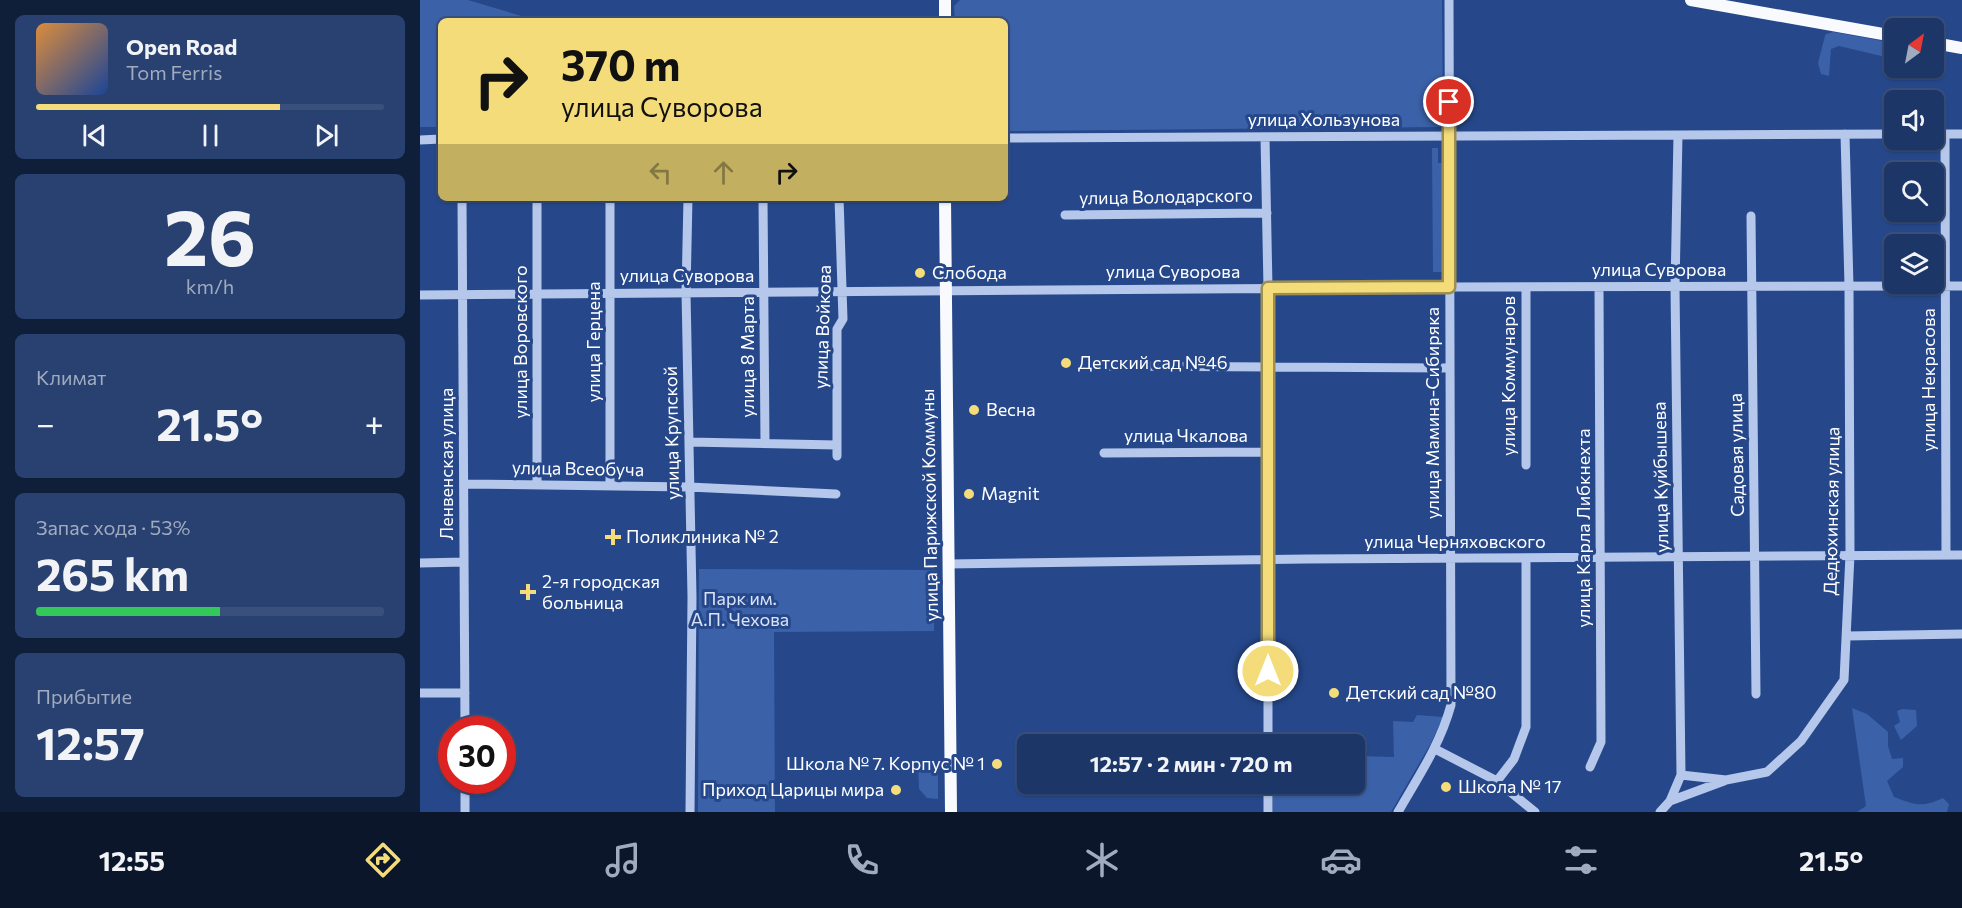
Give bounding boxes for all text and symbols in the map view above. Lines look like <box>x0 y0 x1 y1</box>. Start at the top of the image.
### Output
north arrow <box>1884 18 1944 78</box>
map controls <box>1884 18 1944 294</box>
text: Open Road <box>126 33 237 60</box>
text: 370 m <box>561 38 680 90</box>
icon: right <box>462 42 540 120</box>
text: Tom Ferris <box>126 60 222 84</box>
pin <box>1423 76 1474 127</box>
icon: arrive <box>1432 85 1465 118</box>
text: улица Суворова <box>561 90 763 123</box>
button: sound <box>1884 90 1944 150</box>
street label: улица Хользунова <box>1248 108 1400 130</box>
icon: previous <box>78 119 111 152</box>
icon: pause <box>194 119 227 152</box>
icon: next <box>310 119 343 152</box>
icon: left <box>644 156 677 189</box>
icon: ahead <box>707 156 740 189</box>
icon: right <box>770 156 803 189</box>
button: search <box>1884 162 1944 222</box>
street label: улица Володарского <box>1079 183 1253 209</box>
text: 26 <box>164 187 256 282</box>
button: layers <box>1884 234 1944 294</box>
street label: улица Суворова <box>1592 258 1726 280</box>
street label: улица Суворова <box>1106 260 1240 282</box>
place label: Слобода <box>932 261 1007 283</box>
street label: улица Суворова <box>620 264 754 286</box>
street label: улица Войкова <box>809 264 835 389</box>
street label: улица Воровского <box>509 265 531 419</box>
marker: Слобода <box>913 266 927 280</box>
text: km/h <box>186 274 234 298</box>
street label: улица Герцена <box>582 281 604 403</box>
street label: улица 8 Марта <box>736 296 758 418</box>
street label: улица Коммунаров <box>1497 296 1519 456</box>
street label: улица Мамина-Сибиряка <box>1421 307 1443 519</box>
street label: улица Некрасова <box>1917 308 1939 452</box>
place label: Детский сад №46 <box>1078 351 1228 373</box>
marker: Детский сад №46 <box>1059 356 1073 370</box>
text: Климат <box>36 365 106 389</box>
street label: улица Крупской <box>659 366 683 500</box>
street label: Ленвенская улица <box>435 388 457 540</box>
street label: улица Парижской Коммуны <box>916 388 942 622</box>
street label: Садовая улица <box>1724 393 1748 517</box>
text: 21.5° <box>156 395 263 450</box>
place label: Весна <box>986 398 1036 420</box>
street label: улица Куйбышева <box>1648 401 1672 553</box>
text: − <box>36 402 55 443</box>
text: + <box>365 402 384 443</box>
marker: Весна <box>967 403 981 417</box>
street label: улица Чкалова <box>1124 424 1248 446</box>
street label: Дедюхинская улица <box>1819 426 1843 595</box>
street label: улица Карла Либкнехта <box>1572 428 1594 628</box>
street label: улица Всеобуча <box>512 456 644 480</box>
place label: Magnit <box>981 482 1040 504</box>
marker: Magnit <box>962 487 976 501</box>
text: Запас хода · 53% <box>36 515 190 539</box>
place label: Поликлиника № 2 <box>626 525 779 547</box>
marker: Поликлиника № 2 <box>604 528 622 546</box>
street label: улица Черняховского <box>1364 530 1546 552</box>
text: 265 km <box>36 545 189 600</box>
place label: 2-я городская больница <box>542 570 660 613</box>
marker: 2-я городская больница <box>519 583 537 601</box>
park label: Парк им. А.П. Чехова <box>691 587 789 630</box>
position arrow <box>1236 639 1300 703</box>
place label: Детский сад №80 <box>1346 681 1497 703</box>
text: Прибытие <box>36 684 132 708</box>
marker: Детский сад №80 <box>1327 686 1341 700</box>
text: 12:57 <box>36 714 145 769</box>
speed limit sign: 30 <box>438 716 516 794</box>
text: 12:57 · 2 мин · 720 m <box>1090 750 1292 777</box>
place label: Школа № 7. Корпус № 1 <box>786 752 985 774</box>
marker: Школа № 7. Корпус № 1 <box>990 757 1004 771</box>
place label: Школа № 17 <box>1458 775 1562 797</box>
place label: Приход Царицы мира <box>702 778 884 800</box>
marker: Школа № 17 <box>1439 780 1453 794</box>
marker: Приход Царицы мира <box>889 783 903 797</box>
icon: directions <box>362 839 404 881</box>
icon: music <box>602 839 644 881</box>
icon: phone <box>841 839 883 881</box>
icon: climate <box>1081 839 1123 881</box>
icon: car <box>1320 839 1362 881</box>
icon: filters <box>1560 839 1602 881</box>
text: 12:55 <box>99 844 165 877</box>
text: 21.5° <box>1799 844 1863 877</box>

